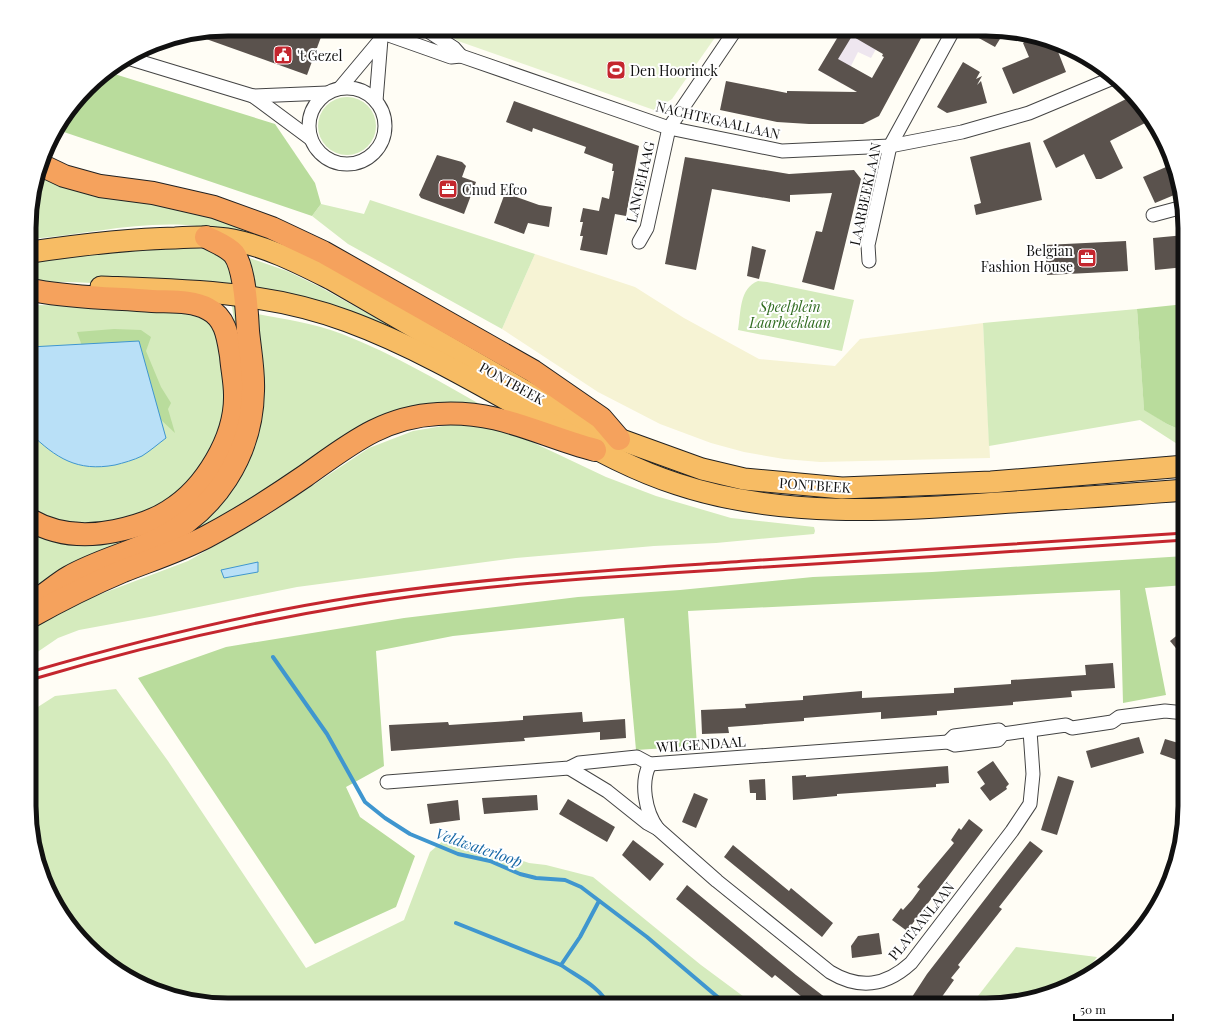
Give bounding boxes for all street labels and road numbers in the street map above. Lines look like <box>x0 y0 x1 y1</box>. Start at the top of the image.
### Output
street label: NACHTEGAALLAAN <box>654 96 782 144</box>
street label: LANGEHAAG <box>621 139 659 225</box>
street label: LAARBEEKLAAN <box>845 141 885 247</box>
street label: PONTBEEK <box>476 357 549 409</box>
street label: PONTBEEK <box>778 473 852 497</box>
street label: WILGENDAAL <box>655 731 746 757</box>
street label: PLATAANLAAN <box>884 878 958 964</box>

